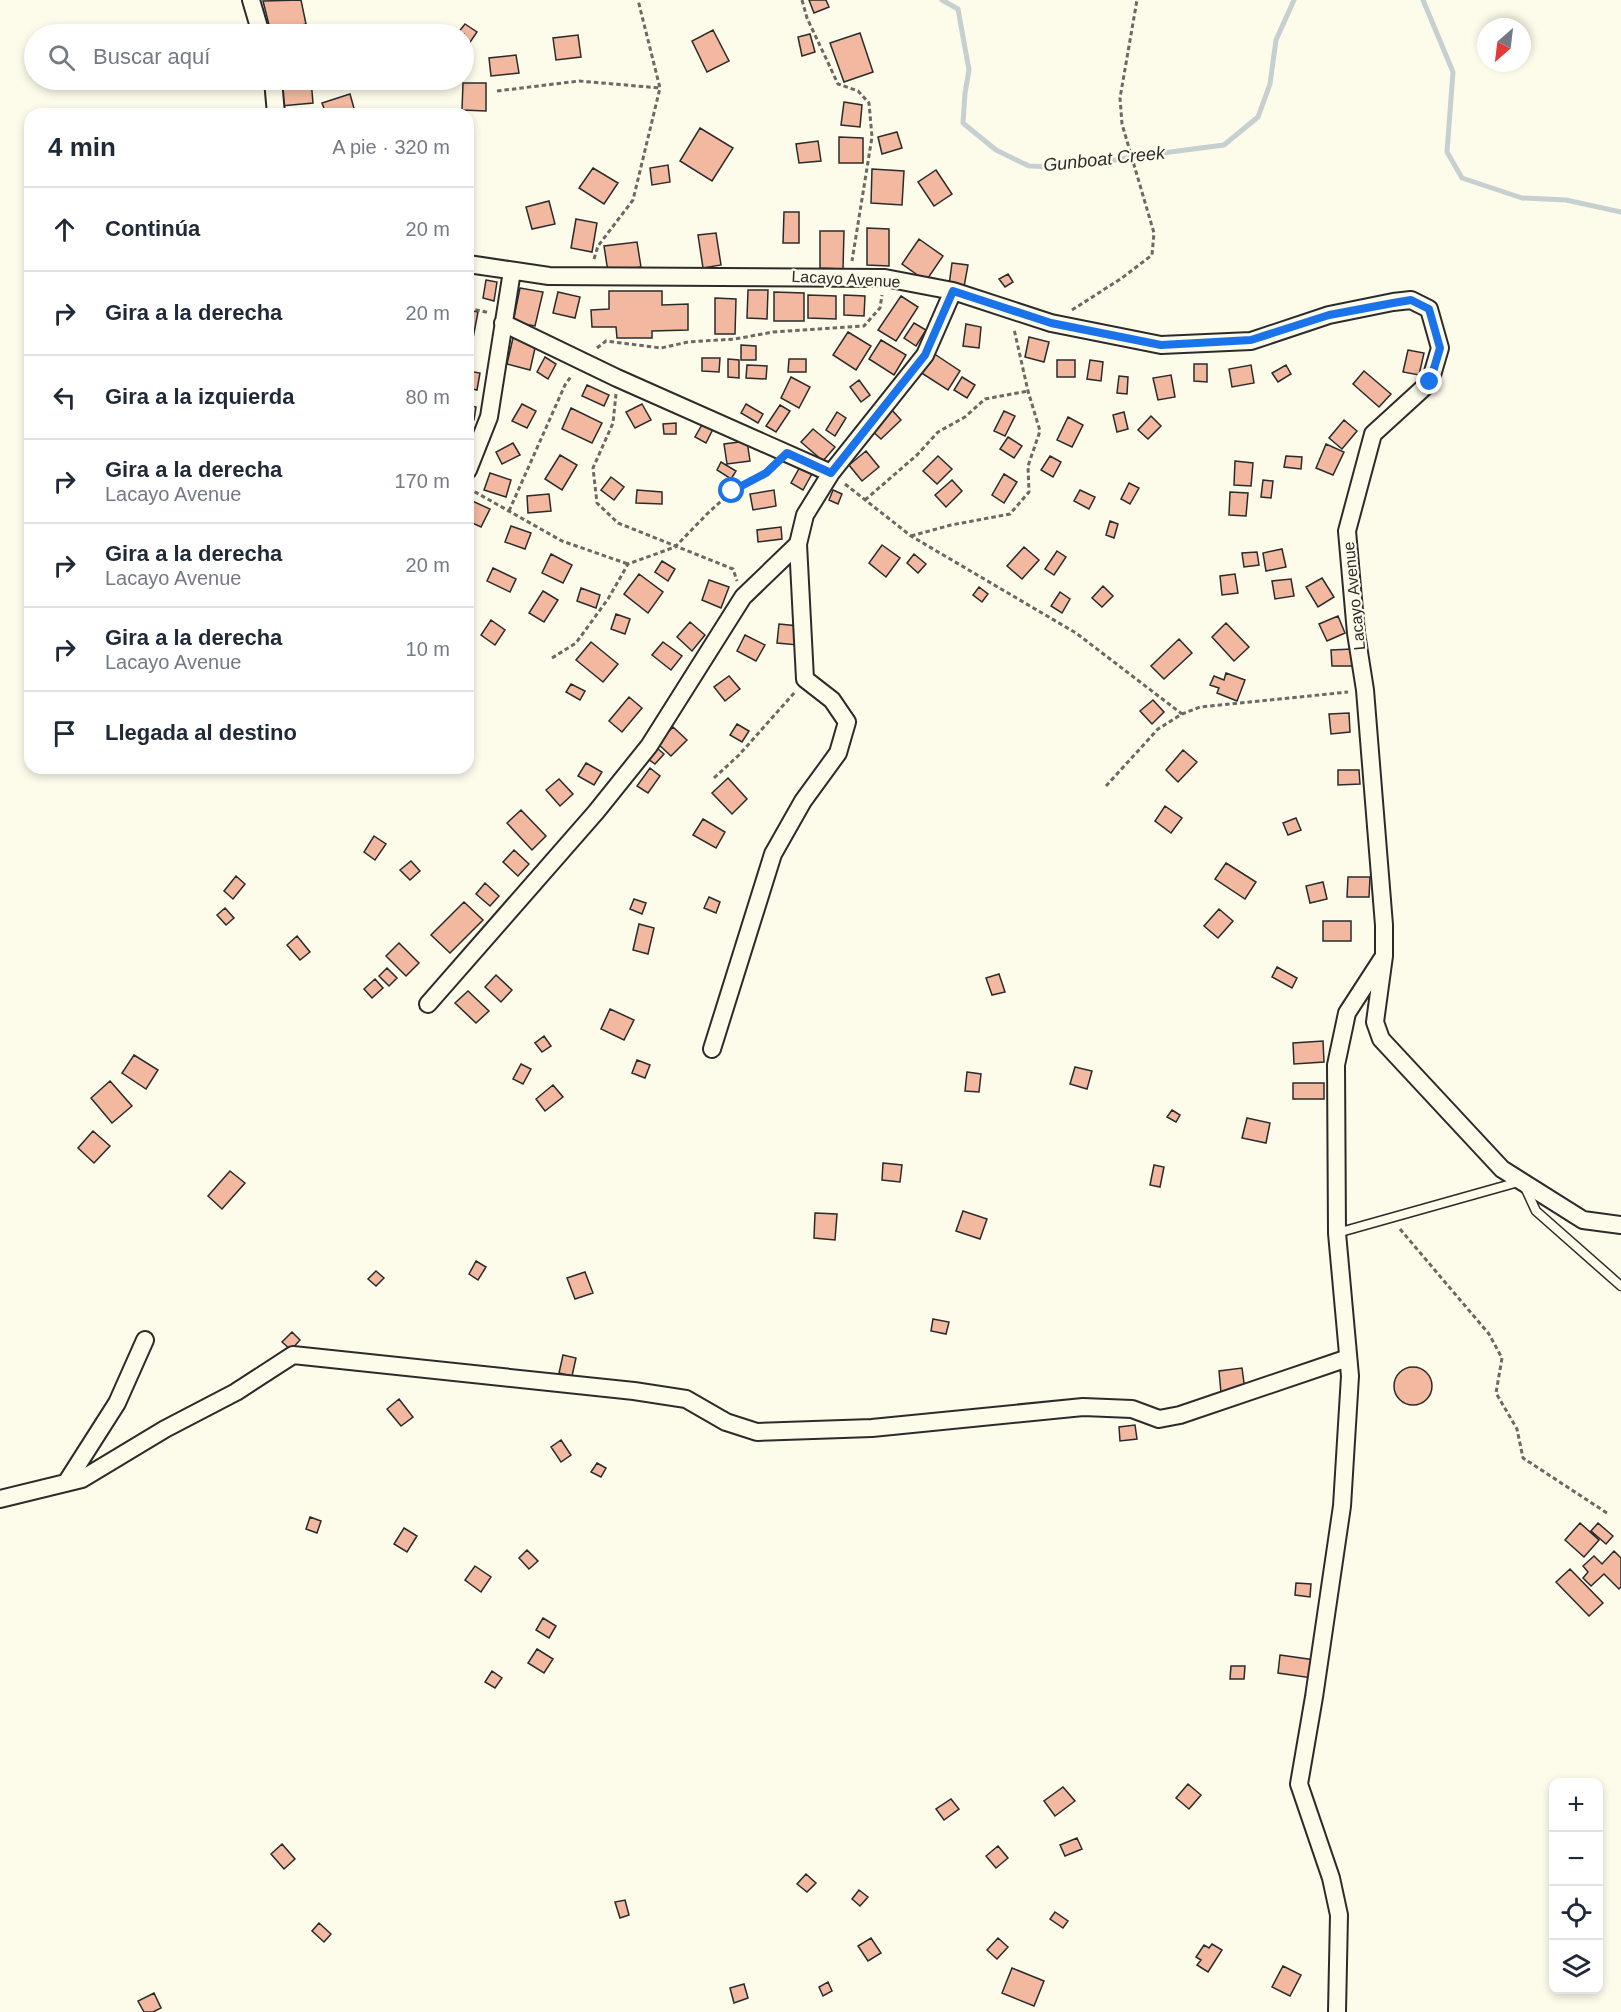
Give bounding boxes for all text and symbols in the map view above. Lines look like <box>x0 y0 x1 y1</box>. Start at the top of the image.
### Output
north arrow <box>1477 18 1531 72</box>
search box <box>24 24 474 90</box>
icon: search <box>45 41 78 74</box>
text: Buscar aquí <box>93 44 210 69</box>
text: 4 min <box>48 132 116 162</box>
text: A pie · 320 m <box>332 136 450 158</box>
water label: Gunboat Creek <box>1042 143 1167 175</box>
icon: ahead <box>48 213 81 246</box>
text: Continúa <box>105 216 200 241</box>
text: 20 m <box>406 218 450 240</box>
street label: Lacayo Avenue <box>791 268 901 290</box>
icon: right <box>48 297 81 330</box>
text: Gira a la derecha <box>105 300 282 325</box>
text: 20 m <box>406 302 450 324</box>
route end <box>1416 368 1442 394</box>
icon: left <box>48 381 81 414</box>
text: Gira a la izquierda <box>105 384 295 409</box>
text: 80 m <box>406 386 450 408</box>
text: Gira a la derecha <box>105 457 282 482</box>
icon: right <box>48 465 81 498</box>
text: 170 m <box>394 470 450 492</box>
route start <box>718 477 744 503</box>
text: Lacayo Avenue <box>105 483 241 505</box>
text: Gira a la derecha <box>105 541 282 566</box>
street label: Lacayo Avenue <box>1340 541 1368 651</box>
icon: right <box>48 549 81 582</box>
text: 20 m <box>406 554 450 576</box>
text: Lacayo Avenue <box>105 567 241 589</box>
text: Gira a la derecha <box>105 625 282 650</box>
icon: right <box>48 633 81 666</box>
text: 10 m <box>406 638 450 660</box>
text: Lacayo Avenue <box>105 651 241 673</box>
icon: arrive <box>48 717 81 750</box>
text: Llegada al destino <box>105 720 297 745</box>
map controls <box>1549 1778 1603 1994</box>
button: + <box>1549 1778 1603 1832</box>
button: − <box>1549 1832 1603 1886</box>
button: locate <box>1549 1886 1603 1940</box>
button: layers <box>1549 1940 1603 1994</box>

